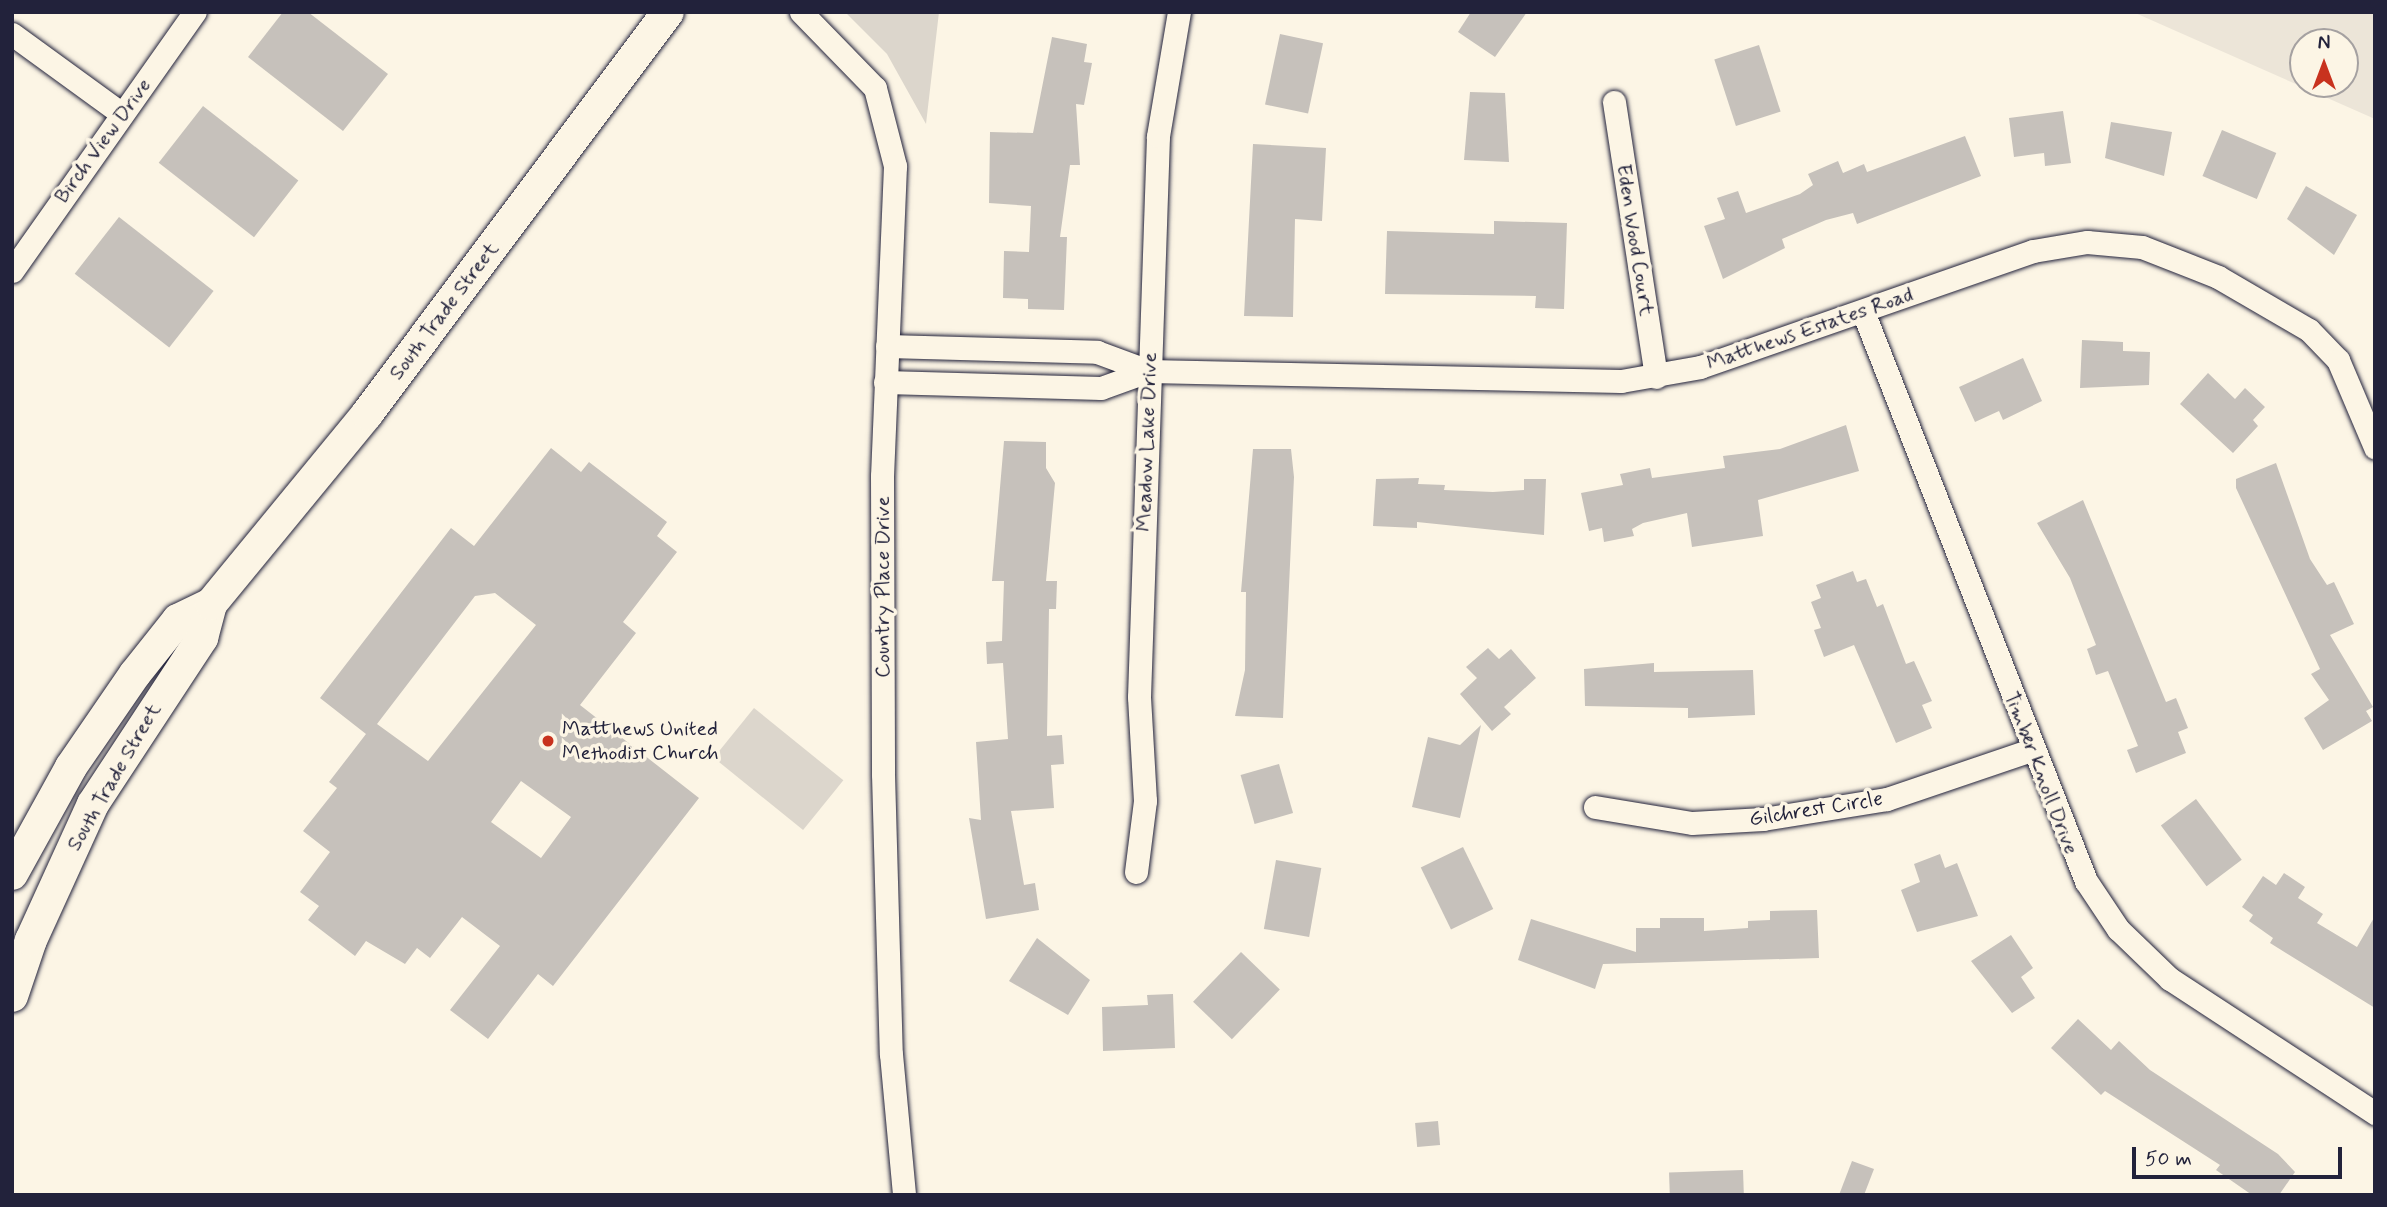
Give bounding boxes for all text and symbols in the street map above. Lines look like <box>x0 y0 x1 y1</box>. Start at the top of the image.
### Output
north arrow <box>2289 28 2359 98</box>
text: N <box>2318 31 2330 56</box>
street label: Birch View Drive <box>50 74 156 208</box>
street label: Eden Wood Court <box>1611 163 1659 317</box>
street label: South Trade Street <box>384 237 504 385</box>
street label: Matthews Estates Road <box>1705 282 1915 376</box>
street label: Meadow Lake Drive <box>1131 353 1163 531</box>
street label: Country Place Drive <box>870 499 896 675</box>
street label: Timber Knoll Drive <box>2000 691 2082 855</box>
street label: South Trade Street <box>61 699 167 855</box>
place label: Matthews United Methodist Church <box>562 716 719 766</box>
marker: Matthews United Methodist Church <box>540 733 556 749</box>
street label: Gilchrest Circle <box>1747 786 1885 832</box>
scale bar <box>2135 1134 2345 1178</box>
text: 50 m <box>2145 1145 2192 1173</box>

